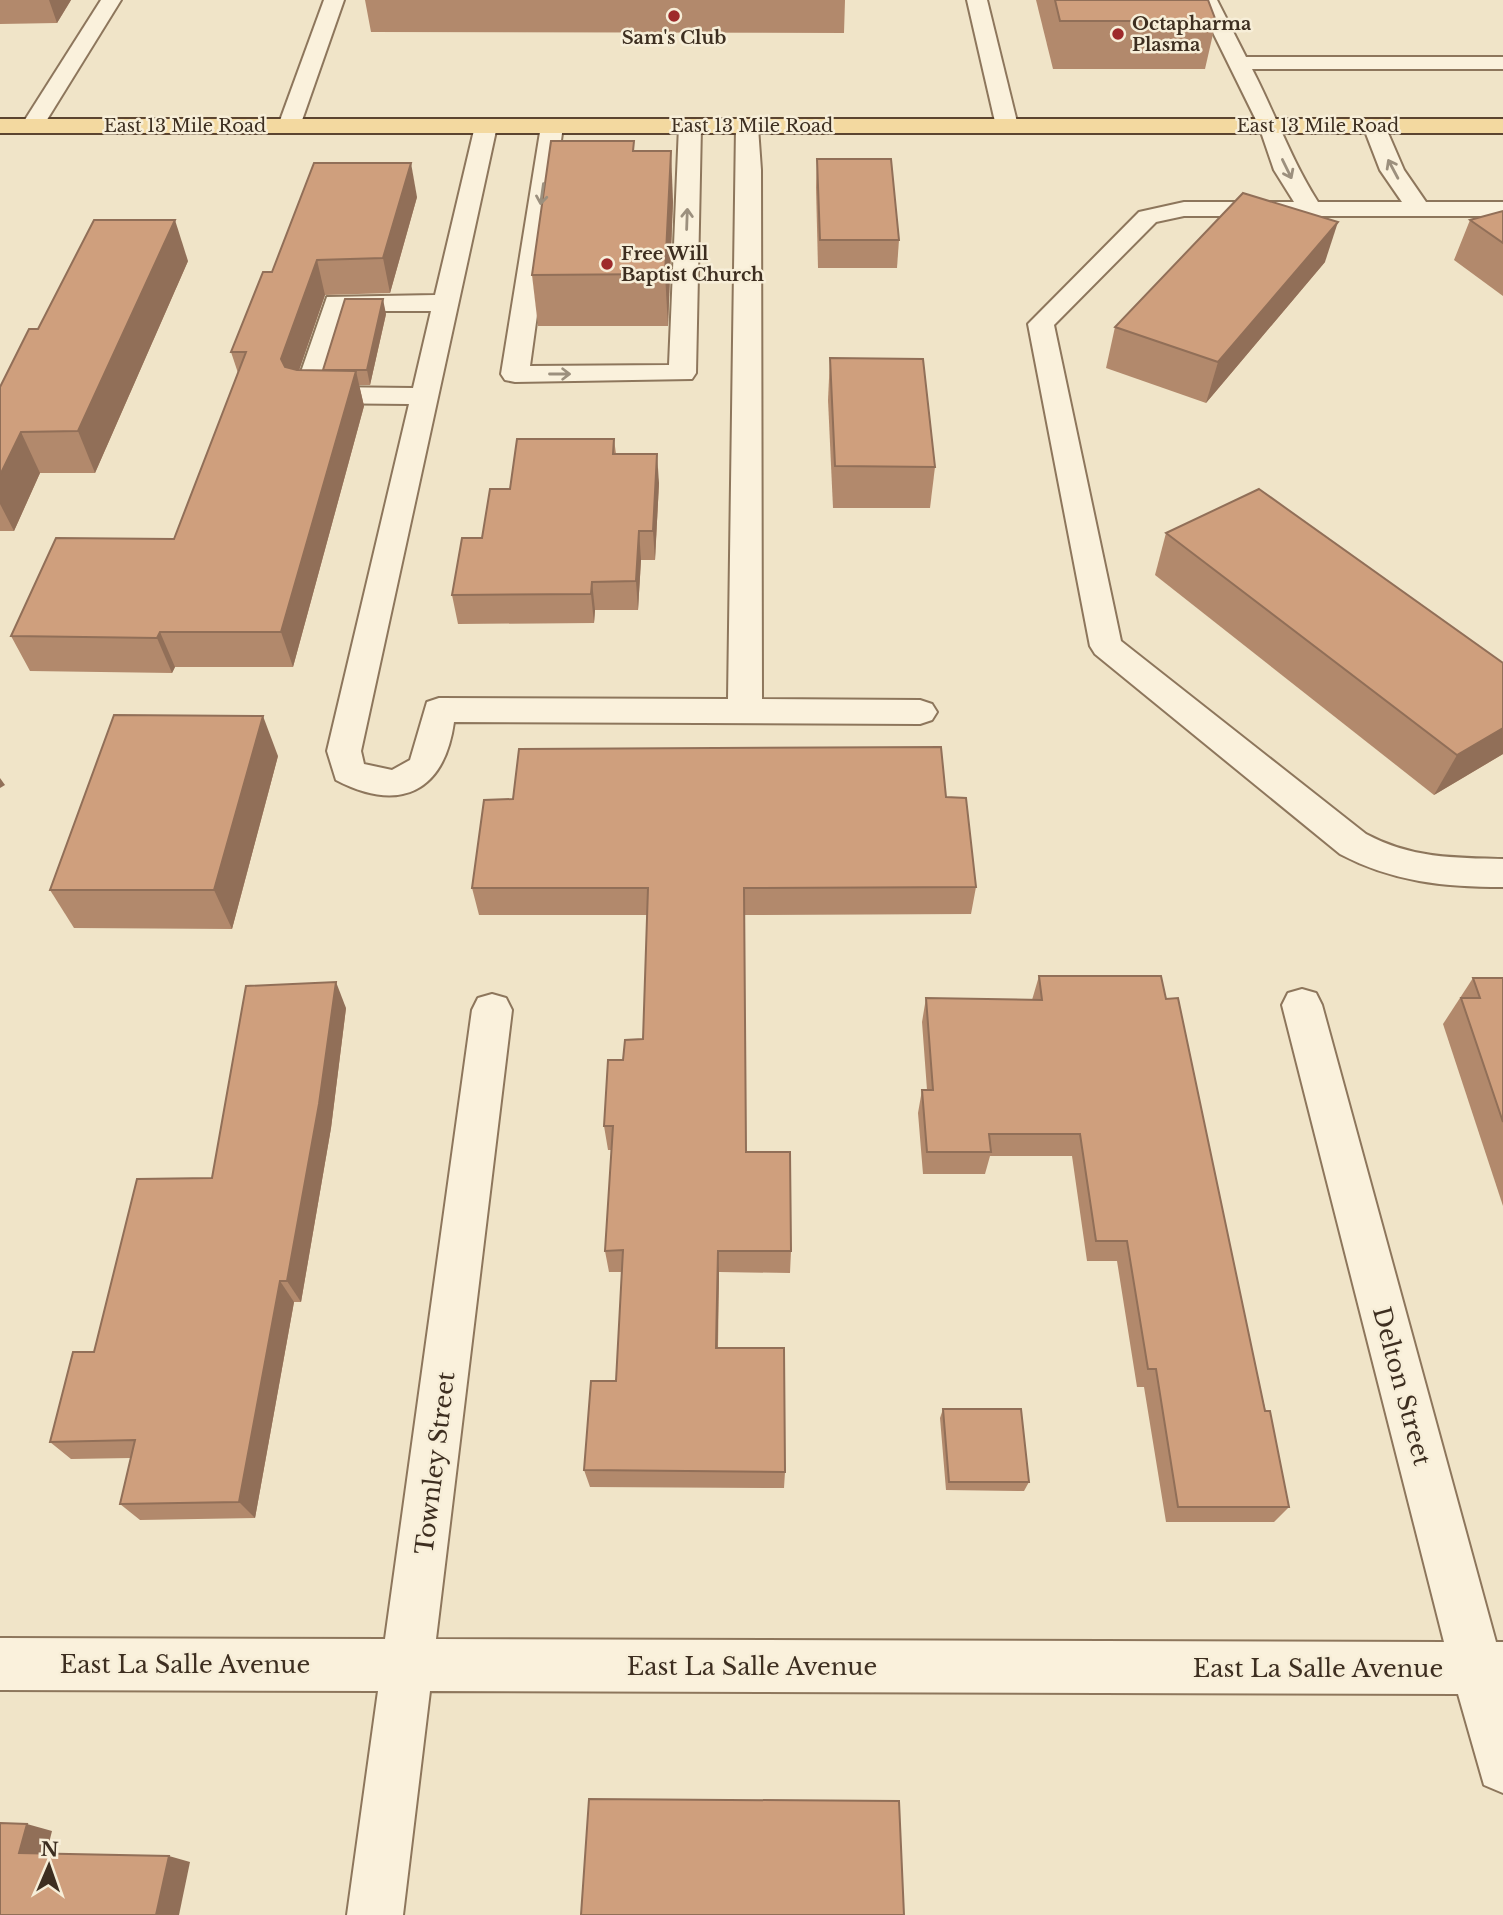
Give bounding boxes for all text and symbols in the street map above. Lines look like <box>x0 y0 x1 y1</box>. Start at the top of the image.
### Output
marker: Sam's Club <box>666 8 682 24</box>
place label: Octapharma Plasma <box>1132 13 1252 56</box>
marker: Octapharma Plasma <box>1110 26 1126 42</box>
place label: Sam's Club <box>622 27 726 49</box>
street label: East 13 Mile Road <box>104 115 266 137</box>
street label: East 13 Mile Road <box>671 115 833 137</box>
street label: East 13 Mile Road <box>1237 115 1399 137</box>
one-way arrow <box>1280 158 1294 179</box>
one-way arrow <box>1385 159 1399 180</box>
one-way arrow <box>535 182 548 204</box>
one-way arrow <box>681 208 694 231</box>
place label: Free Will Baptist Church <box>621 243 764 286</box>
marker: Free Will Baptist Church <box>599 256 615 272</box>
one-way arrow <box>548 367 571 381</box>
street label: Delton Street <box>1367 1303 1437 1469</box>
street label: Townley Street <box>409 1370 461 1556</box>
street label: East La Salle Avenue <box>60 1650 310 1679</box>
street label: East La Salle Avenue <box>627 1652 877 1681</box>
street label: East La Salle Avenue <box>1193 1654 1443 1683</box>
north arrow <box>14 1831 84 1901</box>
text: N <box>40 1838 59 1861</box>

